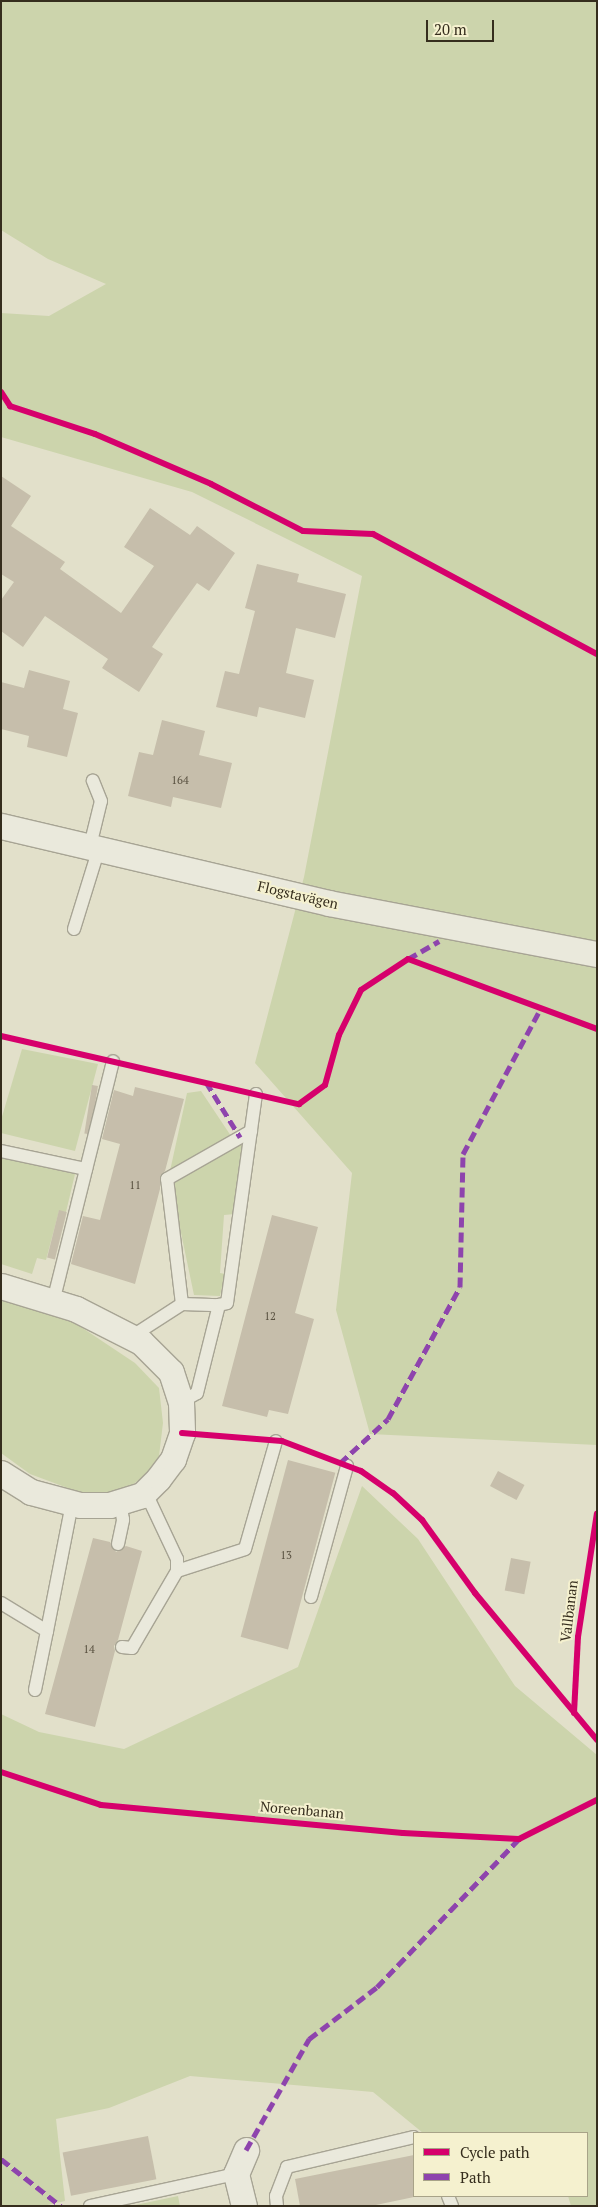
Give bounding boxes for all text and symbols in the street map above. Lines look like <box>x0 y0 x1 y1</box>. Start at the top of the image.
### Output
scale bar <box>428 10 496 42</box>
text: 20 m <box>434 19 467 39</box>
house number: 164 <box>171 773 189 787</box>
street label: Flogstavägen <box>256 878 340 912</box>
house number: 11 <box>129 1178 141 1192</box>
house number: 12 <box>264 1309 276 1323</box>
house number: 13 <box>280 1548 292 1562</box>
street label: Vallbanan <box>557 1579 581 1643</box>
house number: 14 <box>83 1642 95 1656</box>
street label: Noreenbanan <box>259 1798 345 1822</box>
legend <box>413 2132 588 2197</box>
text: Cycle path <box>460 2142 530 2162</box>
text: Path <box>460 2167 491 2187</box>

